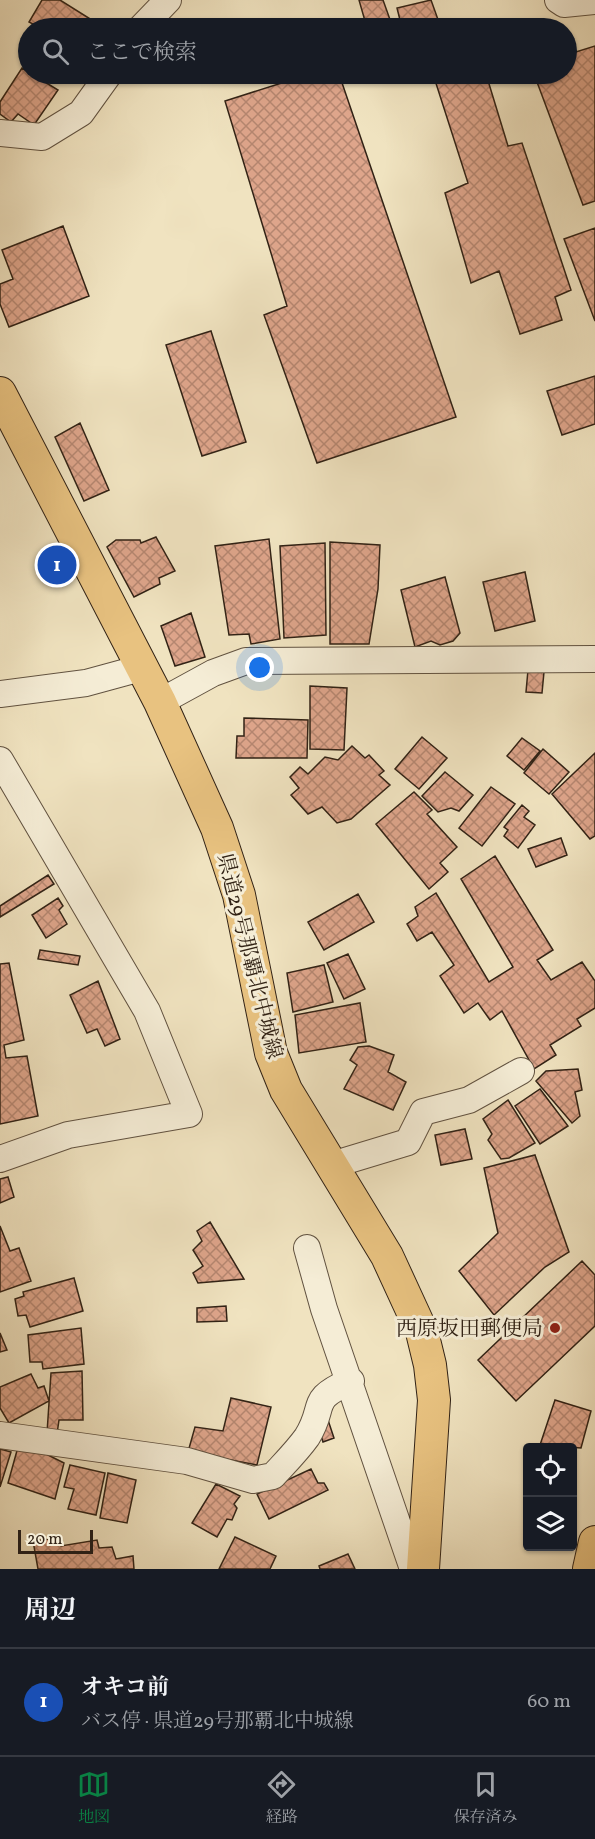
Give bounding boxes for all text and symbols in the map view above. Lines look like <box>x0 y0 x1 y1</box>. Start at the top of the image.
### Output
search box <box>18 18 577 84</box>
icon: search <box>39 35 72 68</box>
text: ここで検索 <box>87 38 197 69</box>
pin: 1 <box>38 542 76 588</box>
your location <box>245 653 274 682</box>
street label: 県道29号那覇北中城線 <box>209 851 288 1062</box>
place label: 西原坂田郵便局 <box>396 1315 543 1344</box>
marker: 西原坂田郵便局 <box>548 1321 562 1335</box>
map controls <box>523 1443 577 1551</box>
button: locate <box>523 1443 577 1497</box>
button: layers <box>523 1497 577 1551</box>
scale bar <box>18 1527 93 1554</box>
text: 20 m <box>27 1529 62 1551</box>
text: 周辺 <box>24 1593 76 1629</box>
text: オキコ前 <box>81 1673 169 1704</box>
text: 1 <box>39 1688 48 1716</box>
text: 60 m <box>527 1688 571 1716</box>
text: バス停 · 県道29号那覇北中城線 <box>81 1708 354 1736</box>
tab: 地図 <box>77 1768 110 1829</box>
tab: 経路 <box>265 1768 298 1829</box>
tab: 保存済み <box>453 1768 517 1829</box>

